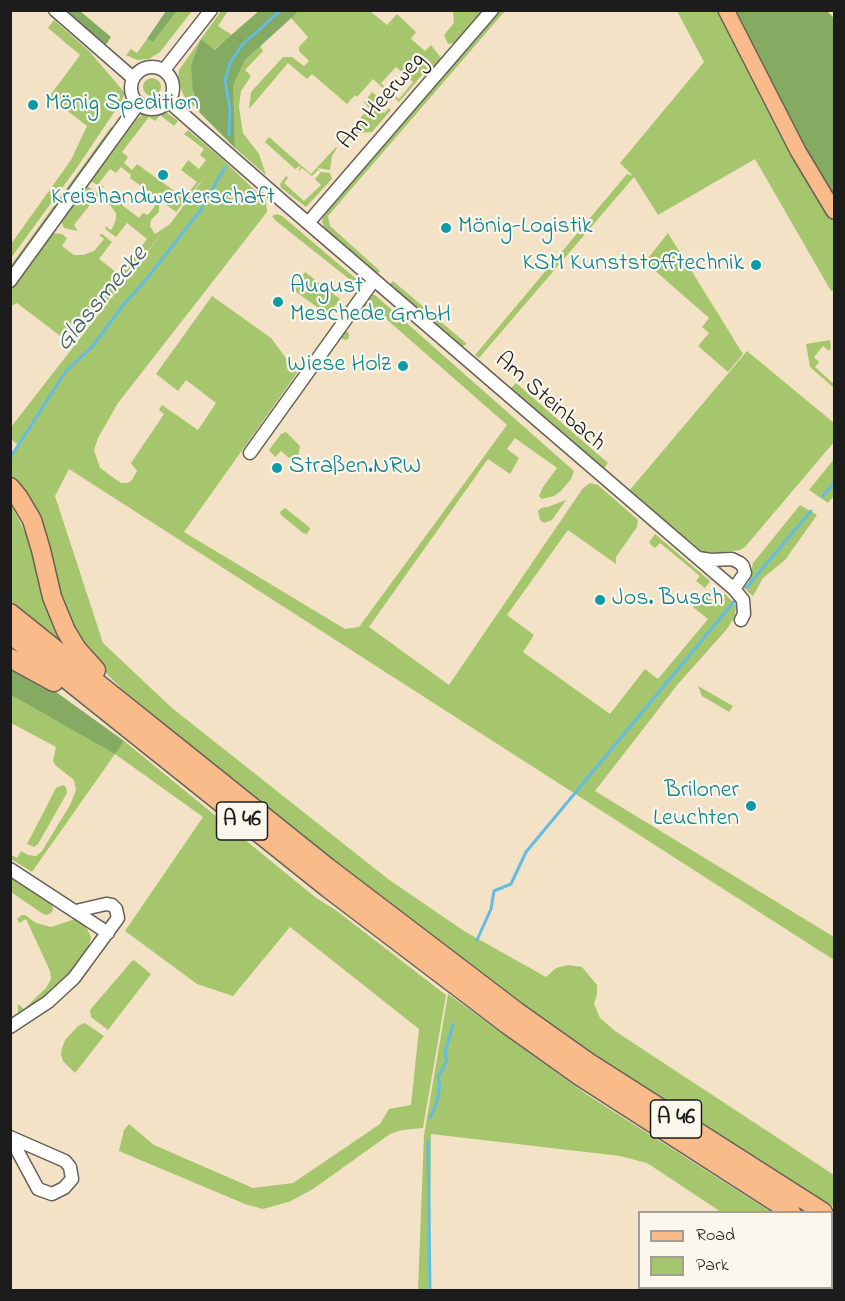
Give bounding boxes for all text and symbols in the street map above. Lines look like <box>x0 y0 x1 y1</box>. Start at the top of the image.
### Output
street label: Am Heerweg <box>333 47 433 157</box>
place label: Mönig Spedition <box>45 91 199 119</box>
marker: Mönig Spedition <box>26 98 40 112</box>
marker: Kreishandwerkerschaft <box>156 168 170 182</box>
place label: Kreishandwerkerschaft <box>51 185 275 213</box>
place label: Mönig-Logistik <box>458 214 593 242</box>
marker: Mönig-Logistik <box>439 221 453 235</box>
water label: Glassmecke <box>50 241 156 359</box>
place label: KSM Kunststofftechnik <box>522 251 744 279</box>
marker: KSM Kunststofftechnik <box>749 258 763 272</box>
place label: August Meschede GmbH <box>290 274 451 330</box>
marker: August Meschede GmbH <box>271 295 285 309</box>
street label: Am Steinbach <box>488 347 610 459</box>
place label: Wiese Holz <box>287 352 391 380</box>
marker: Wiese Holz <box>396 359 410 373</box>
place label: Straßen.NRW <box>289 454 421 482</box>
marker: Straßen.NRW <box>270 461 284 475</box>
place label: Jos. Busch <box>612 586 723 614</box>
marker: Jos. Busch <box>593 593 607 607</box>
place label: Briloner Leuchten <box>653 778 739 834</box>
marker: Briloner Leuchten <box>744 799 758 813</box>
road number: A 46 <box>216 802 268 840</box>
road number: A 46 <box>650 1100 702 1138</box>
legend <box>638 1211 833 1289</box>
text: Road <box>696 1223 735 1249</box>
text: Park <box>696 1253 729 1279</box>

